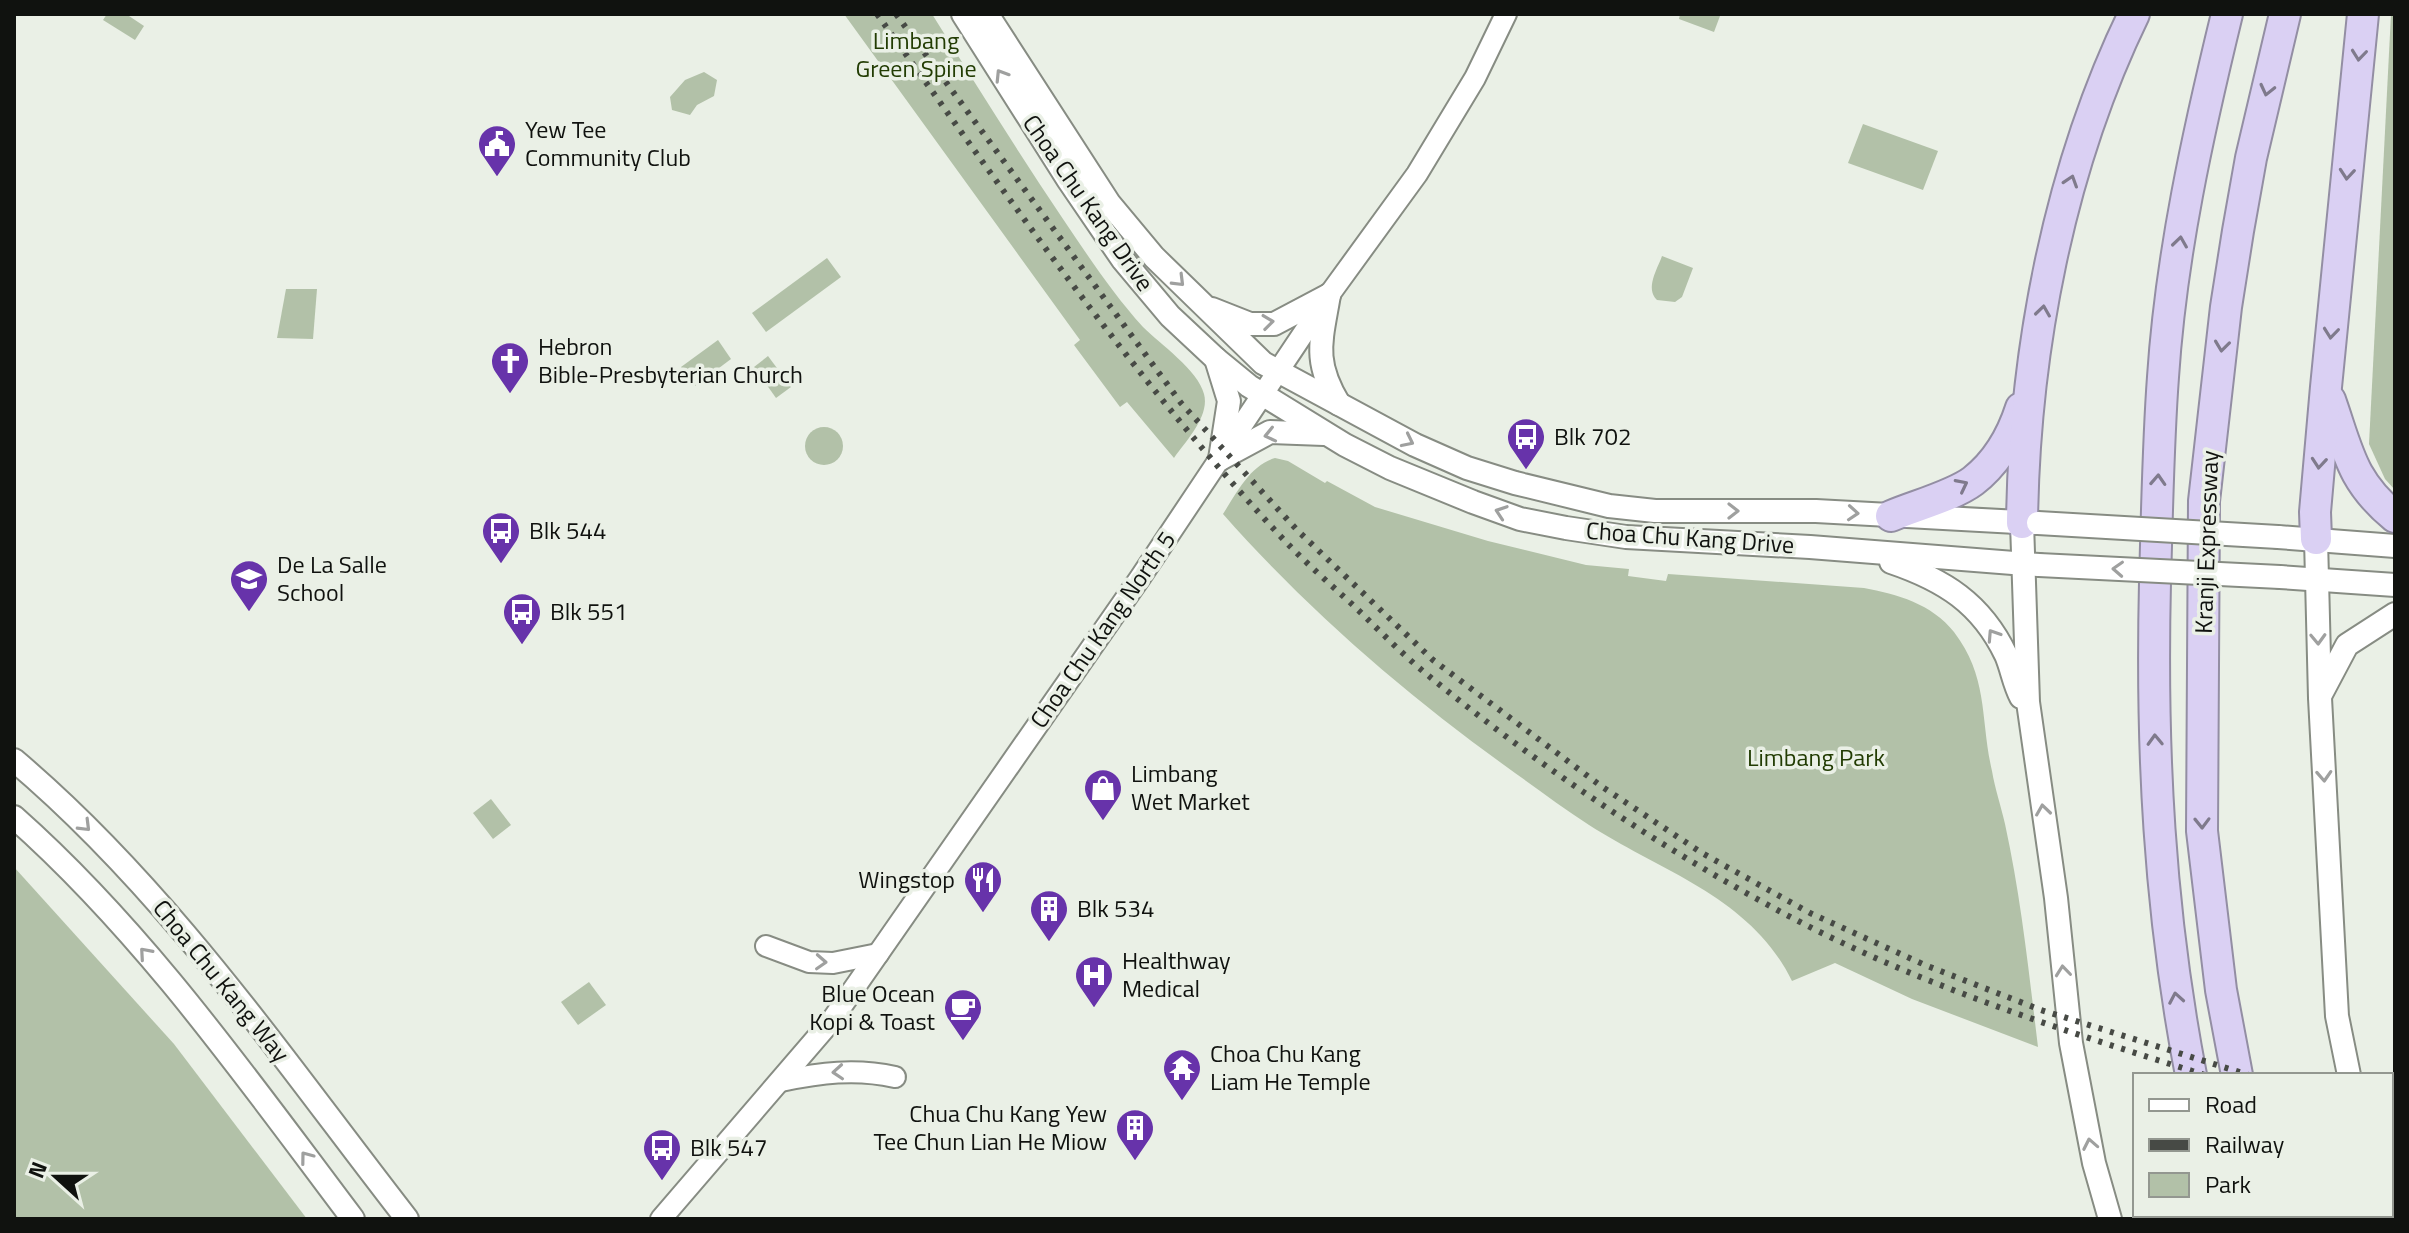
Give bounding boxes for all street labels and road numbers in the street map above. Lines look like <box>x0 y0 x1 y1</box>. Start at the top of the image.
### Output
street label: Choa Chu Kang Drive <box>1014 107 1163 298</box>
street label: Kranji Expressway <box>2185 449 2227 634</box>
street label: Choa Chu Kang Drive <box>1585 512 1795 562</box>
street label: Choa Chu Kang North 5 <box>1021 524 1184 735</box>
street label: Choa Chu Kang Way <box>145 891 299 1070</box>

